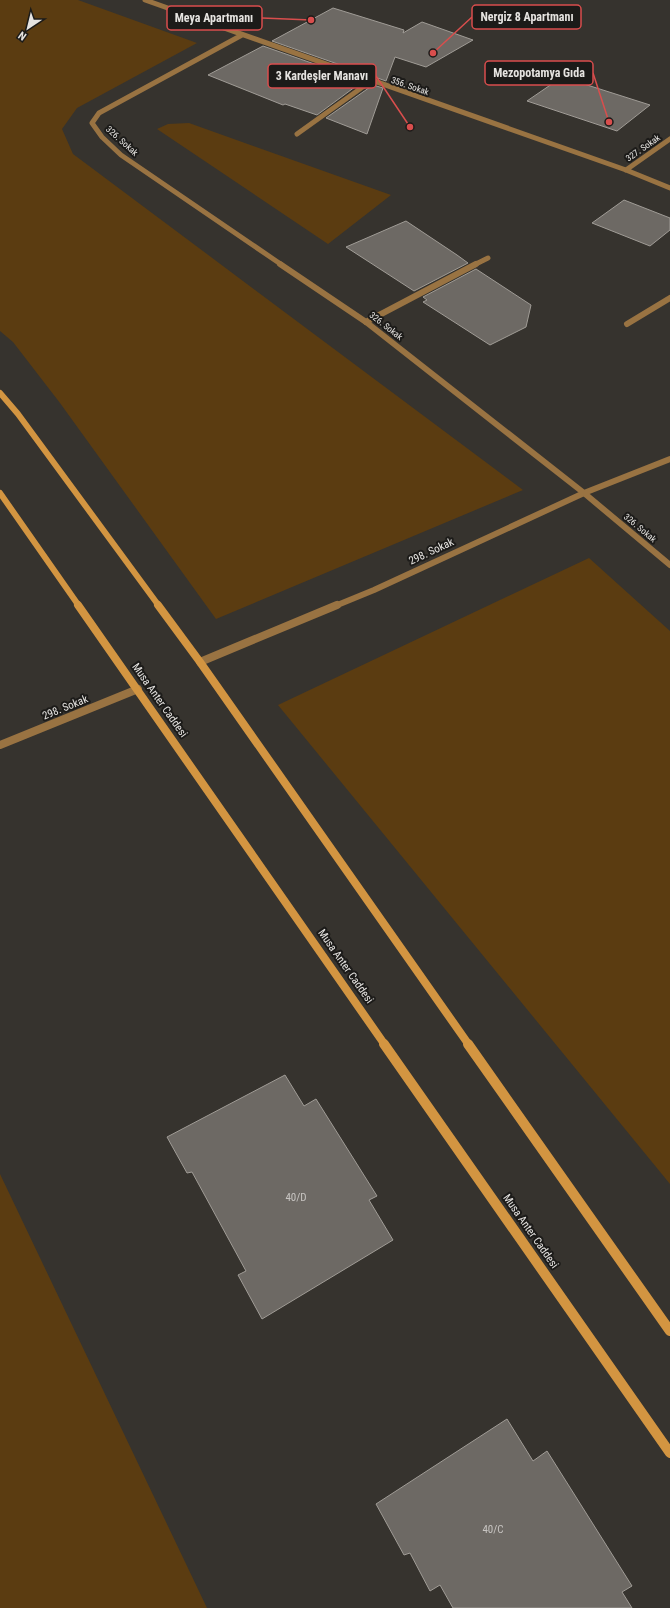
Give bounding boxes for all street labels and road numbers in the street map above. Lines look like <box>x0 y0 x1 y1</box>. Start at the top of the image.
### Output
street label: 356. Sokak <box>390 75 430 97</box>
street label: 326. Sokak <box>104 124 140 158</box>
street label: 327. Sokak <box>624 133 662 163</box>
street label: 326. Sokak <box>367 310 405 342</box>
street label: 326. Sokak <box>622 512 658 544</box>
street label: 298. Sokak <box>407 535 456 568</box>
street label: Musa Anter Caddesi <box>129 661 190 740</box>
street label: 298. Sokak <box>40 692 90 723</box>
street label: Musa Anter Caddesi <box>315 927 376 1006</box>
street label: Musa Anter Caddesi <box>500 1192 561 1271</box>

